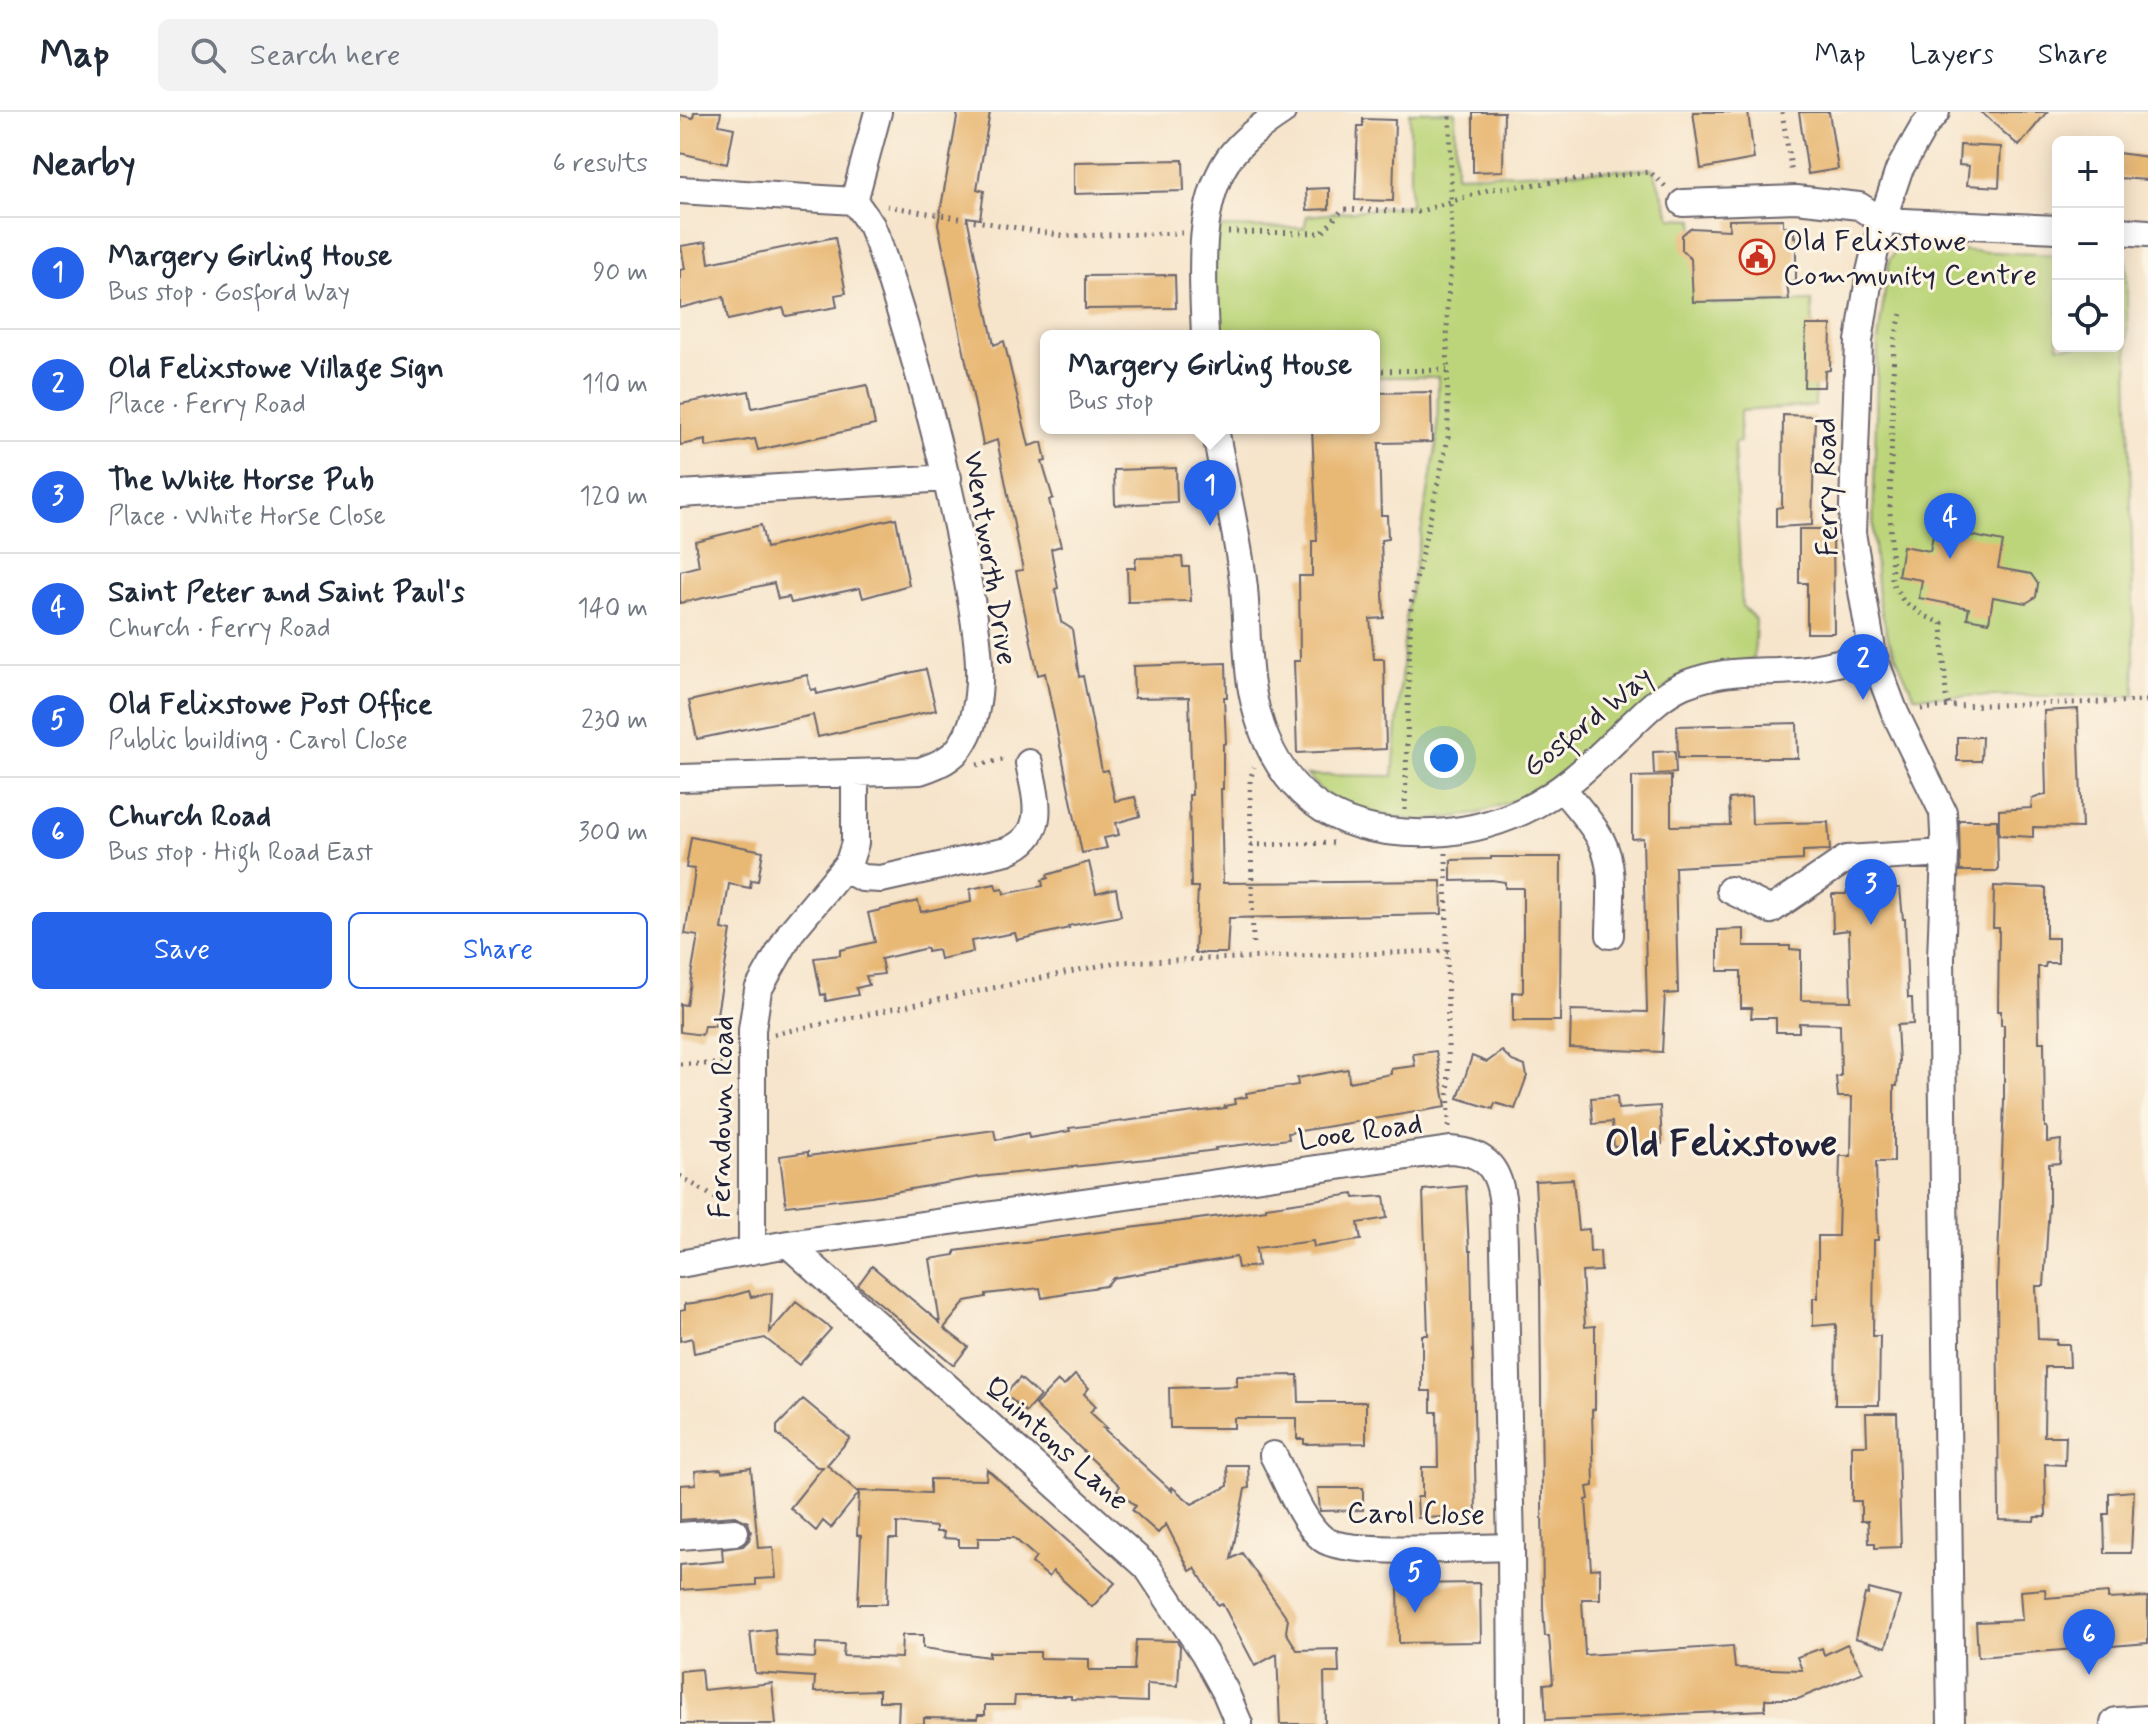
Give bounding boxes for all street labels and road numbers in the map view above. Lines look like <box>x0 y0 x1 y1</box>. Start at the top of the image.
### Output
street label: Ferry Road <box>1807 417 1848 557</box>
street label: Wentworth Drive <box>953 448 1026 668</box>
street label: Gosford Way <box>1515 658 1662 788</box>
street label: Ferndown Road <box>701 1015 744 1219</box>
street label: Looe Road <box>1296 1104 1425 1160</box>
street label: Quintons Lane <box>975 1368 1137 1520</box>
street label: Carol Close <box>1347 1494 1485 1535</box>

